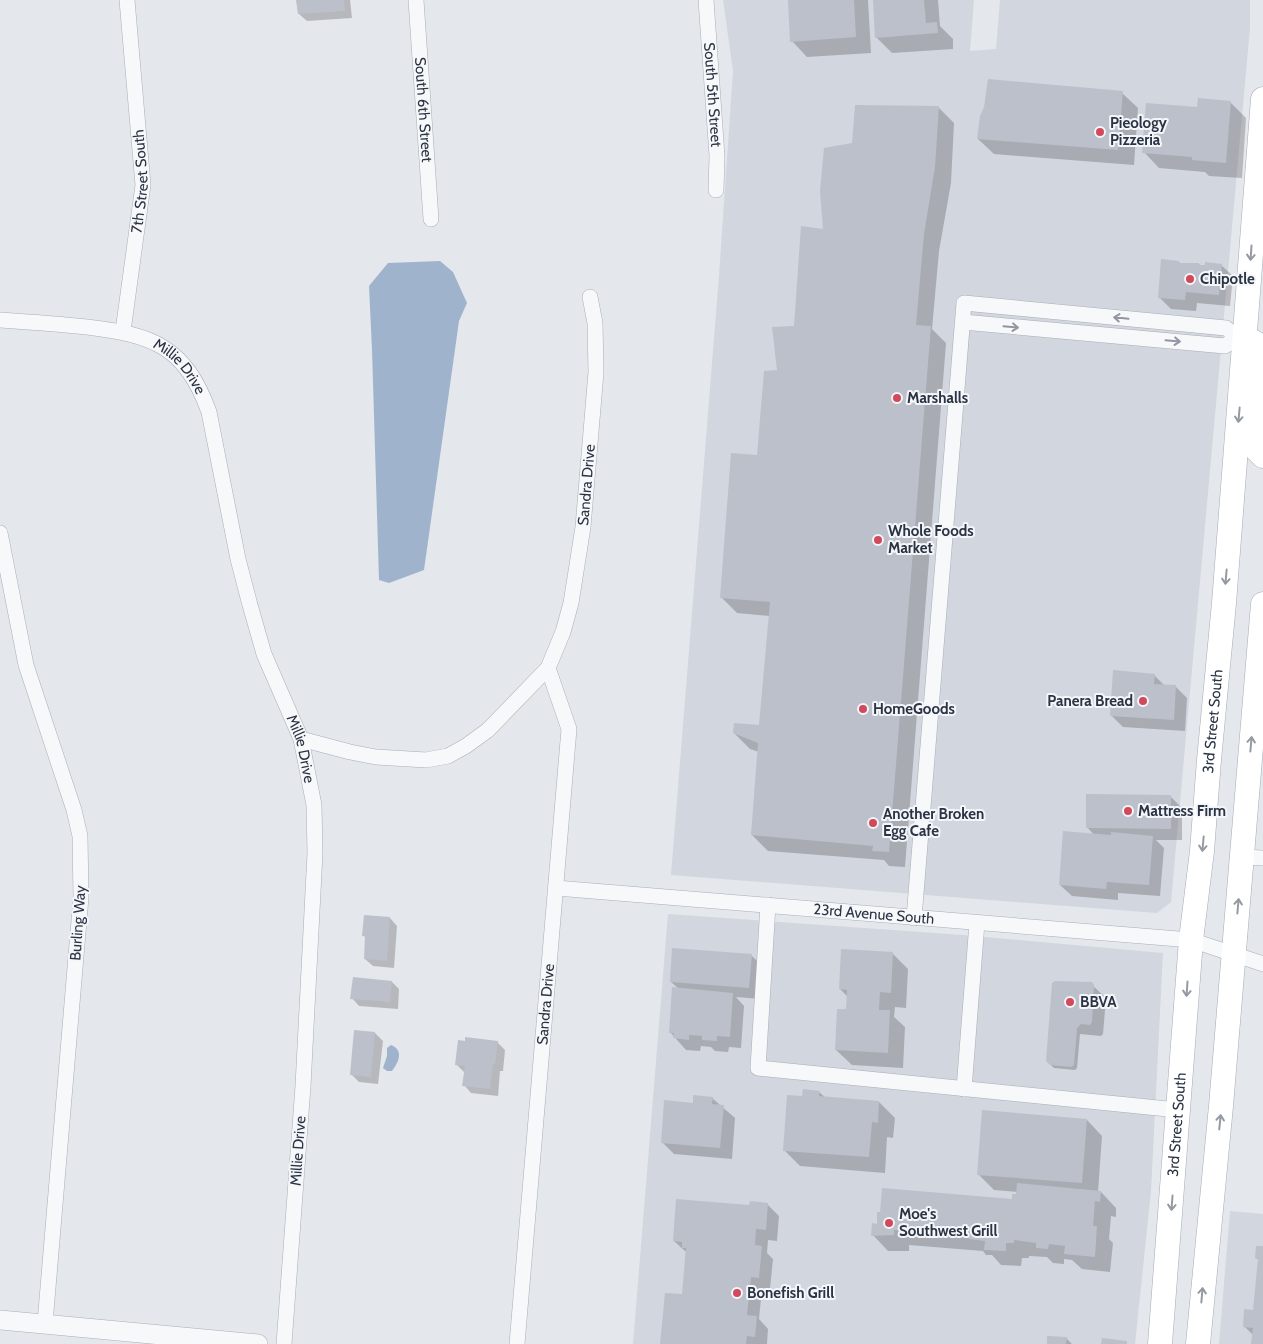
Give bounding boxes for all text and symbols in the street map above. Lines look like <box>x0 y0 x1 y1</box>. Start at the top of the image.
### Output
street label: South 5th Street <box>700 42 725 148</box>
street label: South 6th Street <box>411 57 436 163</box>
place label: Pieology Pizzeria <box>1110 114 1168 149</box>
marker: Pieology Pizzeria <box>1094 126 1106 138</box>
street label: 7th Street South <box>128 129 152 234</box>
one-way arrow <box>1246 244 1255 260</box>
place label: Chipotle <box>1200 270 1255 288</box>
marker: Chipotle <box>1184 273 1196 285</box>
one-way arrow <box>1114 313 1130 323</box>
one-way arrow <box>1003 322 1019 331</box>
street label: Millie Drive <box>150 335 209 397</box>
one-way arrow <box>1165 336 1181 346</box>
place label: Marshalls <box>907 389 968 407</box>
marker: Marshalls <box>891 392 903 404</box>
one-way arrow <box>1234 406 1243 422</box>
street label: Sandra Drive <box>574 443 599 526</box>
place label: Whole Foods Market <box>888 522 974 557</box>
marker: Whole Foods Market <box>872 534 884 546</box>
one-way arrow <box>1221 568 1230 584</box>
street label: 3rd Street South <box>1199 668 1227 774</box>
place label: Panera Bread <box>1047 692 1133 710</box>
marker: Panera Bread <box>1137 695 1149 707</box>
place label: HomeGoods <box>873 700 955 718</box>
marker: HomeGoods <box>857 703 869 715</box>
street label: Millie Drive <box>283 712 319 785</box>
one-way arrow <box>1247 736 1256 752</box>
place label: Mattress Firm <box>1138 802 1226 820</box>
place label: Another Broken Egg Cafe <box>883 805 984 840</box>
marker: Mattress Firm <box>1122 805 1134 817</box>
marker: Another Broken Egg Cafe <box>867 817 879 829</box>
one-way arrow <box>1198 835 1208 851</box>
street label: Burling Way <box>66 884 90 961</box>
one-way arrow <box>1233 898 1243 914</box>
street label: 23rd Avenue South <box>813 900 935 928</box>
street label: Sandra Drive <box>533 962 558 1046</box>
one-way arrow <box>1182 981 1191 997</box>
place label: BBVA <box>1080 993 1117 1011</box>
marker: BBVA <box>1064 996 1076 1008</box>
street label: 3rd Street South <box>1164 1072 1190 1177</box>
one-way arrow <box>1215 1114 1225 1130</box>
street label: Millie Drive <box>287 1115 309 1187</box>
one-way arrow <box>1167 1195 1176 1211</box>
place label: Moe's Southwest Grill <box>899 1205 998 1240</box>
marker: Moe's Southwest Grill <box>883 1217 895 1229</box>
place label: Bonefish Grill <box>747 1284 834 1302</box>
marker: Bonefish Grill <box>731 1287 743 1299</box>
one-way arrow <box>1197 1288 1207 1304</box>

